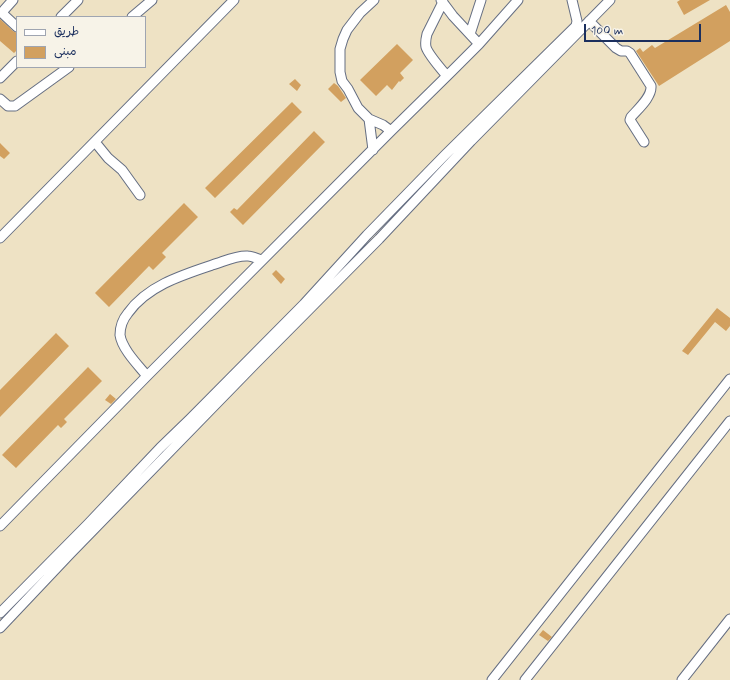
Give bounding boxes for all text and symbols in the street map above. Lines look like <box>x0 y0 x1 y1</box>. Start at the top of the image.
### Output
legend <box>16 16 146 68</box>
scale bar <box>586 16 703 42</box>
text: 100 m <box>591 23 623 39</box>
text: طريق <box>54 24 79 40</box>
text: مبنى <box>54 44 77 60</box>

